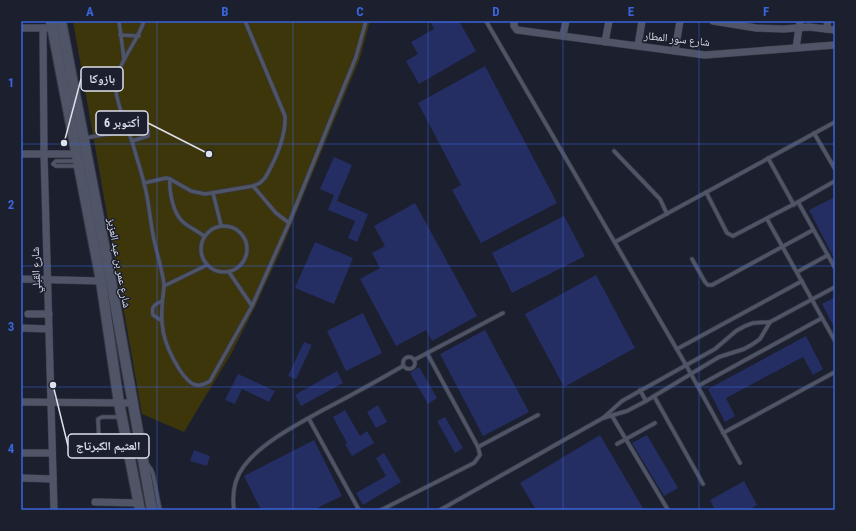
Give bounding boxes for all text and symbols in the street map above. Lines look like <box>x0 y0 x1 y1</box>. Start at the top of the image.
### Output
text: A <box>86 4 94 19</box>
text: B <box>221 4 229 19</box>
text: C <box>356 4 364 19</box>
text: D <box>492 4 500 19</box>
text: E <box>628 4 635 19</box>
text: F <box>763 4 769 19</box>
street label: شارع سور المطار <box>642 29 711 49</box>
callout: بازوكا <box>81 67 123 91</box>
text: بازوكا <box>89 72 115 86</box>
text: 1 <box>8 75 14 90</box>
callout: 6 أكتوبر <box>96 111 148 135</box>
text: 6 أكتوبر <box>104 116 140 130</box>
text: 2 <box>8 197 15 212</box>
street label: شارع عمر بن عبد العزيز <box>105 216 133 309</box>
street label: شارع القبلي <box>29 247 45 293</box>
text: 3 <box>8 319 14 334</box>
callout: العثيم الكبرتاج <box>68 434 149 458</box>
text: العثيم الكبرتاج <box>76 439 140 454</box>
text: 4 <box>8 441 15 456</box>

